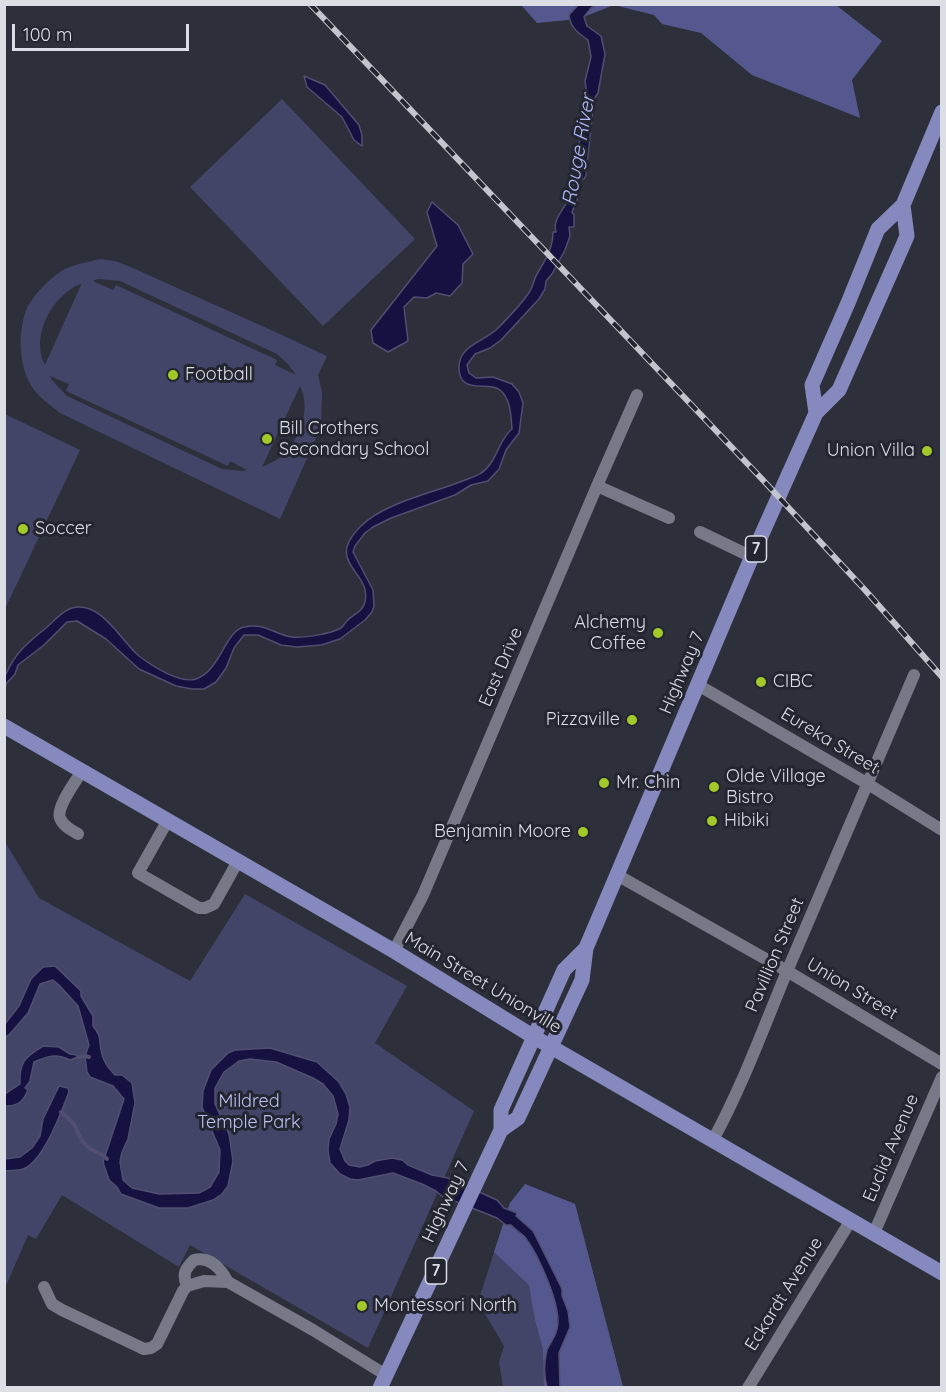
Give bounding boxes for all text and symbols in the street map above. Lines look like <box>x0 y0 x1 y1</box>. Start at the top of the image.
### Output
scale bar <box>15 12 192 50</box>
text: 100 m <box>23 23 72 46</box>
water label: Rouge River <box>557 92 601 208</box>
place label: Football <box>185 364 253 386</box>
marker: Football <box>166 368 180 382</box>
place label: Bill Crothers Secondary School <box>279 418 429 460</box>
marker: Bill Crothers Secondary School <box>260 432 274 446</box>
place label: Union Villa <box>827 440 915 462</box>
marker: Union Villa <box>920 444 934 458</box>
place label: Soccer <box>35 518 92 540</box>
marker: Soccer <box>16 522 30 536</box>
road number: 7 <box>746 536 766 562</box>
place label: Alchemy Coffee <box>574 612 646 654</box>
street label: East Drive <box>475 624 527 710</box>
marker: Alchemy Coffee <box>651 626 665 640</box>
street label: Highway 7 <box>655 629 709 717</box>
place label: CIBC <box>773 671 813 693</box>
marker: CIBC <box>754 675 768 689</box>
street label: Eureka Street <box>777 703 883 779</box>
place label: Pizzaville <box>546 709 620 731</box>
marker: Pizzaville <box>625 713 639 727</box>
place label: Olde Village Bistro <box>726 766 826 808</box>
place label: Mr. Chin <box>616 772 680 794</box>
marker: Mr. Chin <box>597 776 611 790</box>
marker: Olde Village Bistro <box>707 780 721 794</box>
place label: Hibiki <box>724 810 769 832</box>
marker: Hibiki <box>705 814 719 828</box>
place label: Benjamin Moore <box>434 821 571 843</box>
marker: Benjamin Moore <box>576 825 590 839</box>
street label: Pavillion Street <box>741 895 809 1015</box>
street label: Main Street Unionville <box>401 928 565 1038</box>
street label: Union Street <box>803 953 901 1025</box>
park label: Mildred Temple Park <box>197 1091 301 1134</box>
street label: Euclid Avenue <box>859 1091 923 1205</box>
street label: Highway 7 <box>418 1158 474 1246</box>
street label: Eckardt Avenue <box>740 1233 828 1355</box>
road number: 7 <box>426 1258 446 1284</box>
place label: Montessori North <box>374 1295 517 1317</box>
marker: Montessori North <box>355 1299 369 1313</box>

